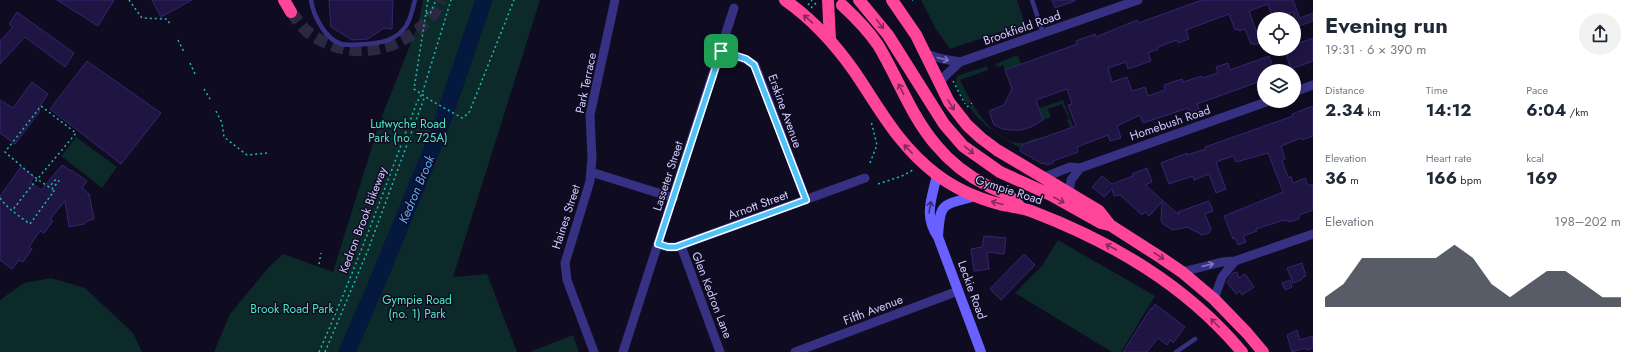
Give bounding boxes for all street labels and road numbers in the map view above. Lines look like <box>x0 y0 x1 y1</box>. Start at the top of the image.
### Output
street label: Brookfield Road <box>981 6 1063 50</box>
street label: Park Terrace <box>571 51 601 115</box>
street label: Erskine Avenue <box>763 72 807 150</box>
street label: Homebush Road <box>1127 101 1213 145</box>
street label: Lasseter Street <box>648 139 688 213</box>
street label: Kedron Brook Bikeway <box>334 164 392 276</box>
street label: Gympie Road <box>973 171 1045 209</box>
street label: Haines Street <box>547 182 585 252</box>
street label: Arnott Street <box>725 186 791 224</box>
street label: Glen Kedron Lane <box>687 249 737 341</box>
street label: Leckie Road <box>953 258 991 322</box>
street label: Fifth Avenue <box>840 290 906 330</box>

